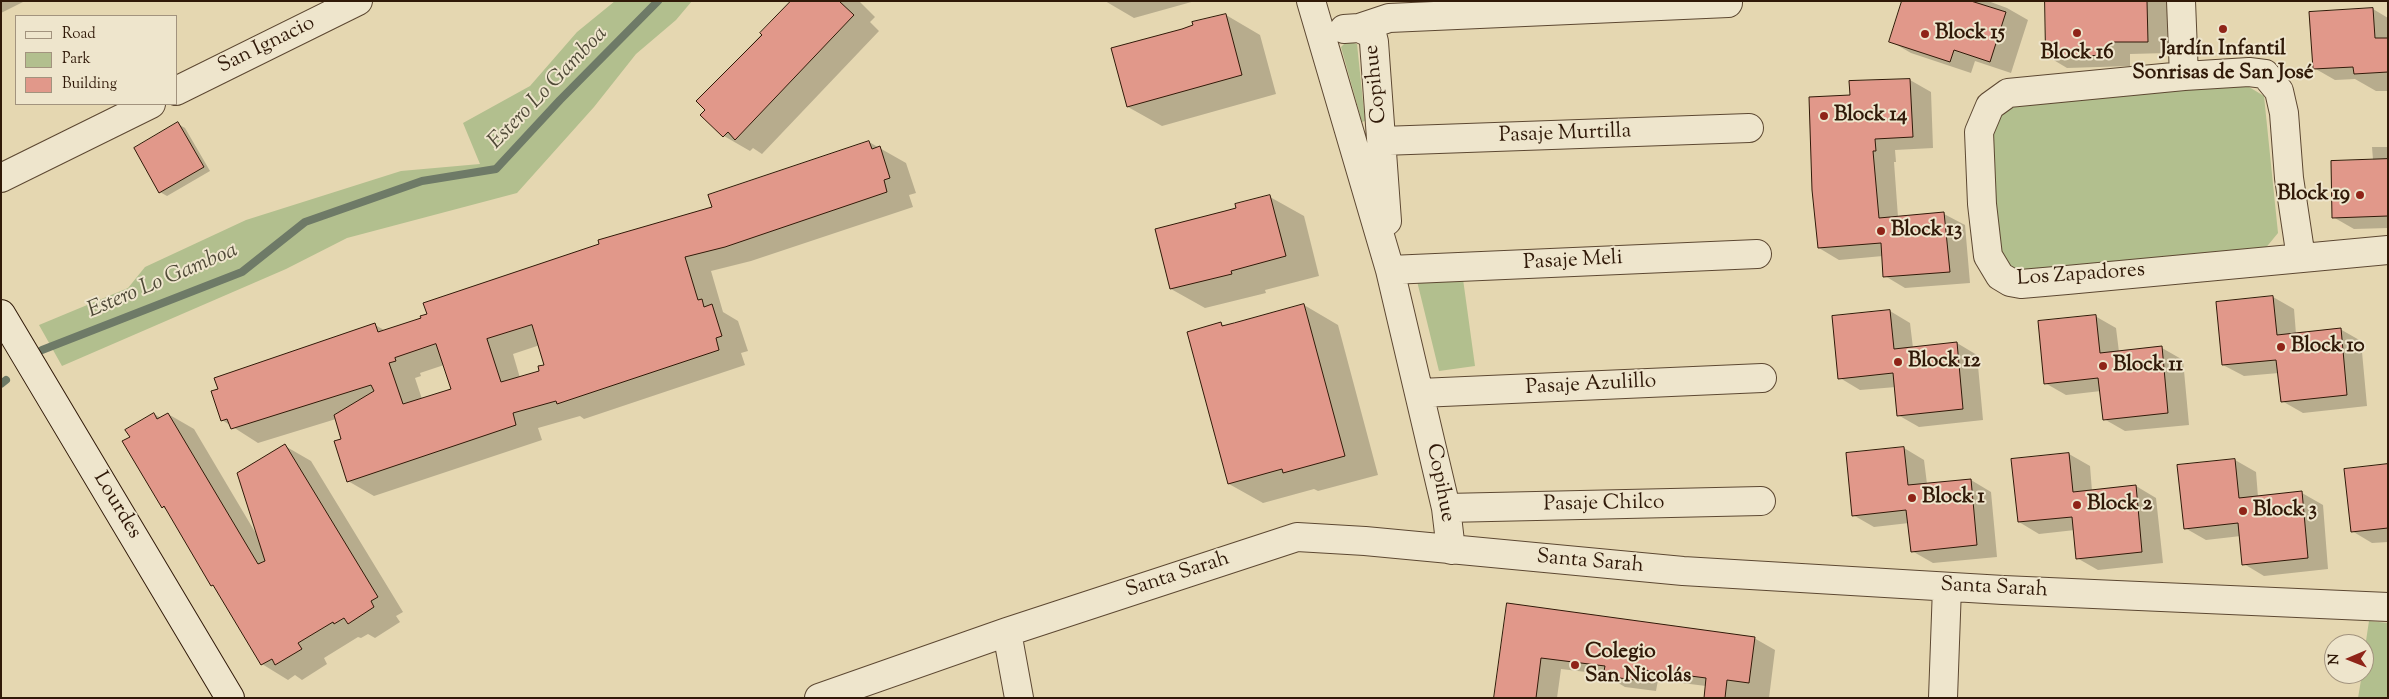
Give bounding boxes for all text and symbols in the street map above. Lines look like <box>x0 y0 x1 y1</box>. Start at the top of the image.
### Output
street label: San Ignacio <box>214 12 320 80</box>
legend <box>15 15 178 105</box>
place label: Block 15 <box>1935 21 2005 47</box>
water label: Estero Lo Gamboa <box>484 22 614 156</box>
marker: Jardín Infantil Sonrisas de San José <box>2217 23 2229 35</box>
text: Road <box>62 24 96 45</box>
marker: Block 16 <box>2071 27 2083 39</box>
marker: Block 15 <box>1919 28 1931 40</box>
place label: Jardín Infantil Sonrisas de San José <box>2132 37 2314 87</box>
place label: Block 16 <box>2040 41 2114 67</box>
street label: Copihue <box>1360 43 1394 125</box>
text: Park <box>62 49 91 70</box>
text: Building <box>62 74 117 95</box>
place label: Block 14 <box>1834 103 1907 129</box>
marker: Block 14 <box>1818 110 1830 122</box>
street label: Pasaje Murtilla <box>1498 120 1632 150</box>
place label: Block 19 <box>2277 182 2350 208</box>
marker: Block 19 <box>2354 189 2366 201</box>
place label: Block 13 <box>1891 218 1962 244</box>
marker: Block 13 <box>1875 225 1887 237</box>
water label: Estero Lo Gamboa <box>84 238 242 326</box>
street label: Pasaje Meli <box>1523 247 1623 277</box>
street label: Los Zapadores <box>2016 259 2146 293</box>
place label: Block 10 <box>2291 334 2365 360</box>
marker: Block 10 <box>2275 341 2287 353</box>
place label: Block 12 <box>1908 349 1981 375</box>
place label: Block 11 <box>2113 353 2183 379</box>
marker: Block 12 <box>1892 356 1904 368</box>
marker: Block 11 <box>2097 360 2109 372</box>
street label: Pasaje Azulillo <box>1525 370 1657 402</box>
street label: Copihue <box>1419 442 1459 524</box>
street label: Lourdes <box>86 468 146 544</box>
place label: Block 1 <box>1922 485 1985 511</box>
street label: Pasaje Chilco <box>1543 491 1665 519</box>
marker: Block 1 <box>1906 492 1918 504</box>
place label: Block 2 <box>2087 492 2152 518</box>
place label: Block 3 <box>2253 498 2317 524</box>
marker: Block 2 <box>2071 499 2083 511</box>
marker: Block 3 <box>2237 505 2249 517</box>
street label: Santa Sarah <box>1535 546 1645 580</box>
street label: Santa Sarah <box>1123 547 1233 605</box>
street label: Santa Sarah <box>1940 574 2048 604</box>
north arrow <box>2324 634 2374 684</box>
place label: Colegio San Nicolás <box>1585 640 1691 690</box>
text: N <box>2325 653 2345 665</box>
marker: Colegio San Nicolás <box>1569 659 1581 671</box>

